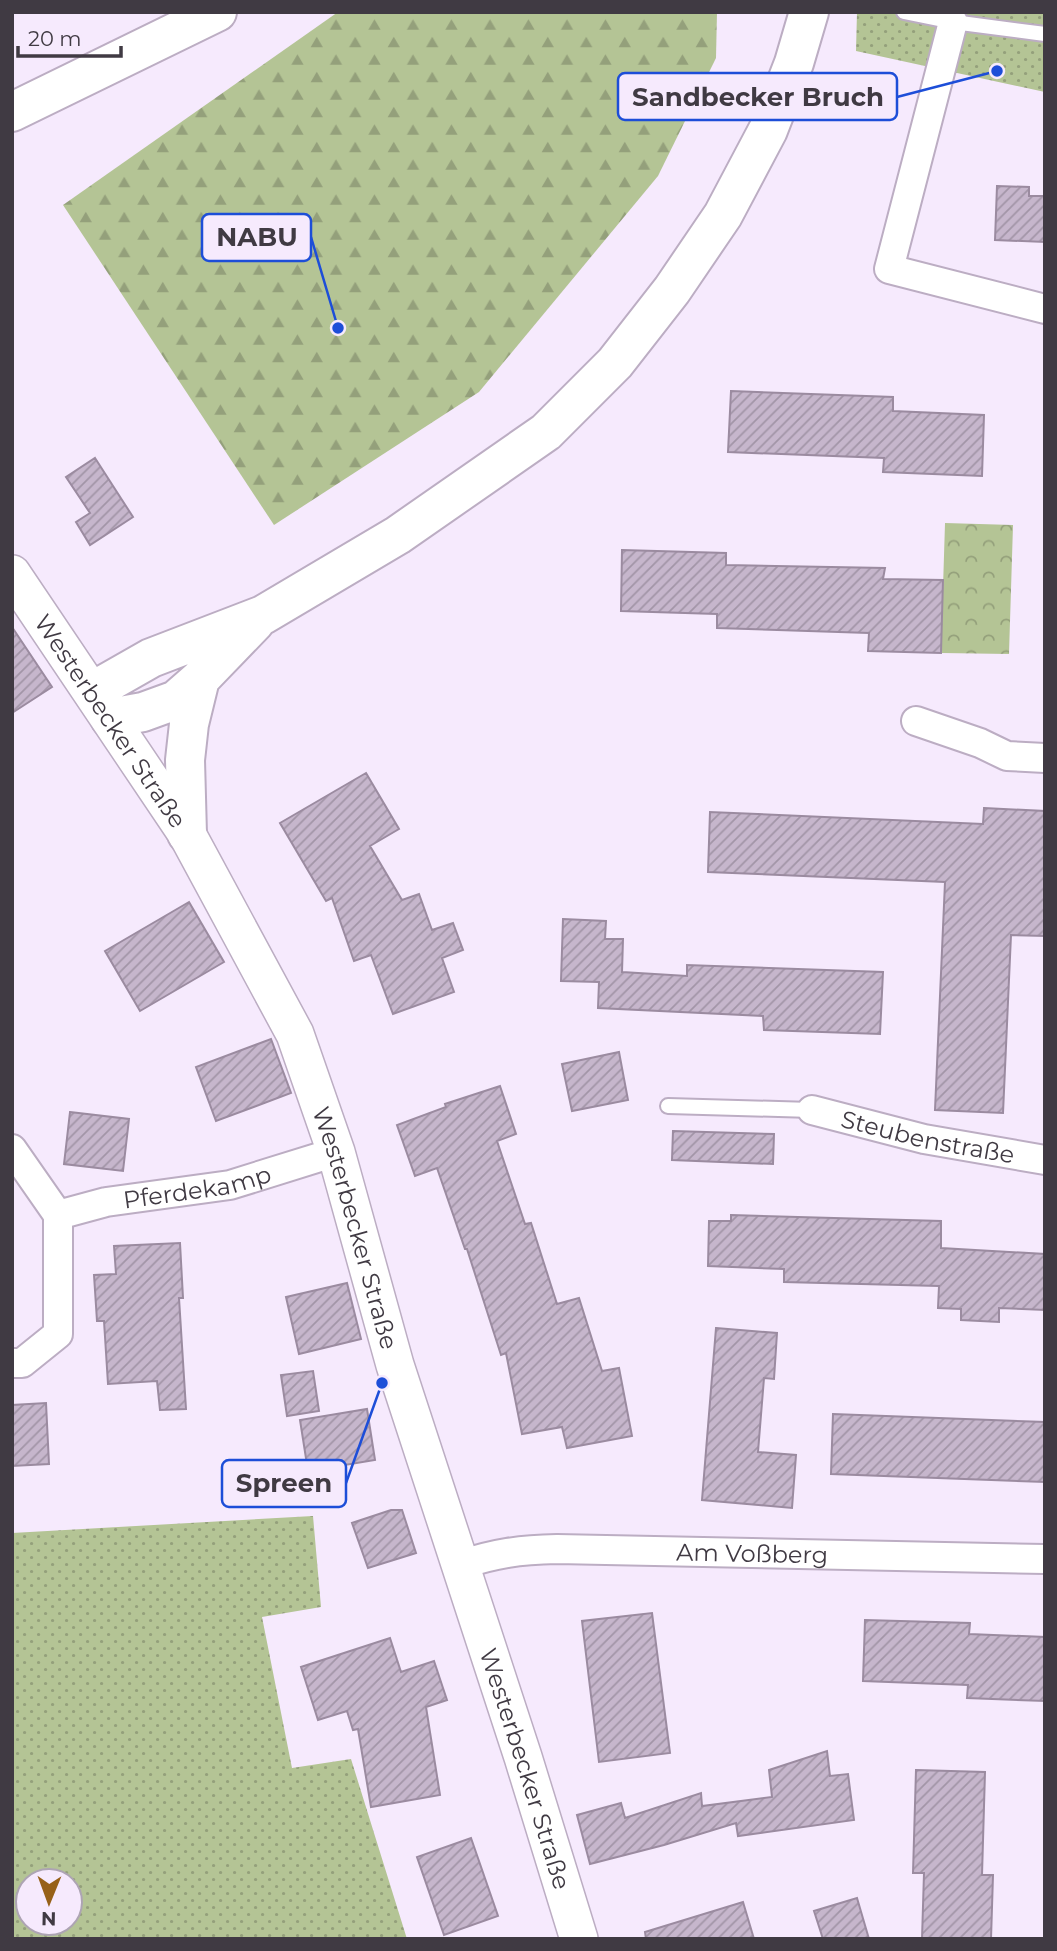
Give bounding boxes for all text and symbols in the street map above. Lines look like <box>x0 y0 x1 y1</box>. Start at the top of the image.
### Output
scale bar <box>18 14 121 58</box>
text: 20 m <box>28 26 82 51</box>
callout: Sandbecker Bruch <box>618 73 897 120</box>
text: Sandbecker Bruch <box>632 81 884 113</box>
callout: NABU <box>202 214 311 261</box>
text: NABU <box>216 221 298 253</box>
street label: Westerbecker Straße <box>29 609 193 833</box>
street label: Westerbecker Straße <box>307 1103 404 1352</box>
street label: Steubenstraße <box>838 1104 1017 1169</box>
street label: Pferdekamp <box>121 1159 274 1214</box>
callout: Spreen <box>222 1460 346 1507</box>
text: Spreen <box>236 1467 332 1499</box>
street label: Am Voßberg <box>676 1537 829 1569</box>
street label: Westerbecker Straße <box>474 1645 577 1893</box>
north arrow <box>14 1867 84 1937</box>
text: N <box>41 1907 57 1930</box>

